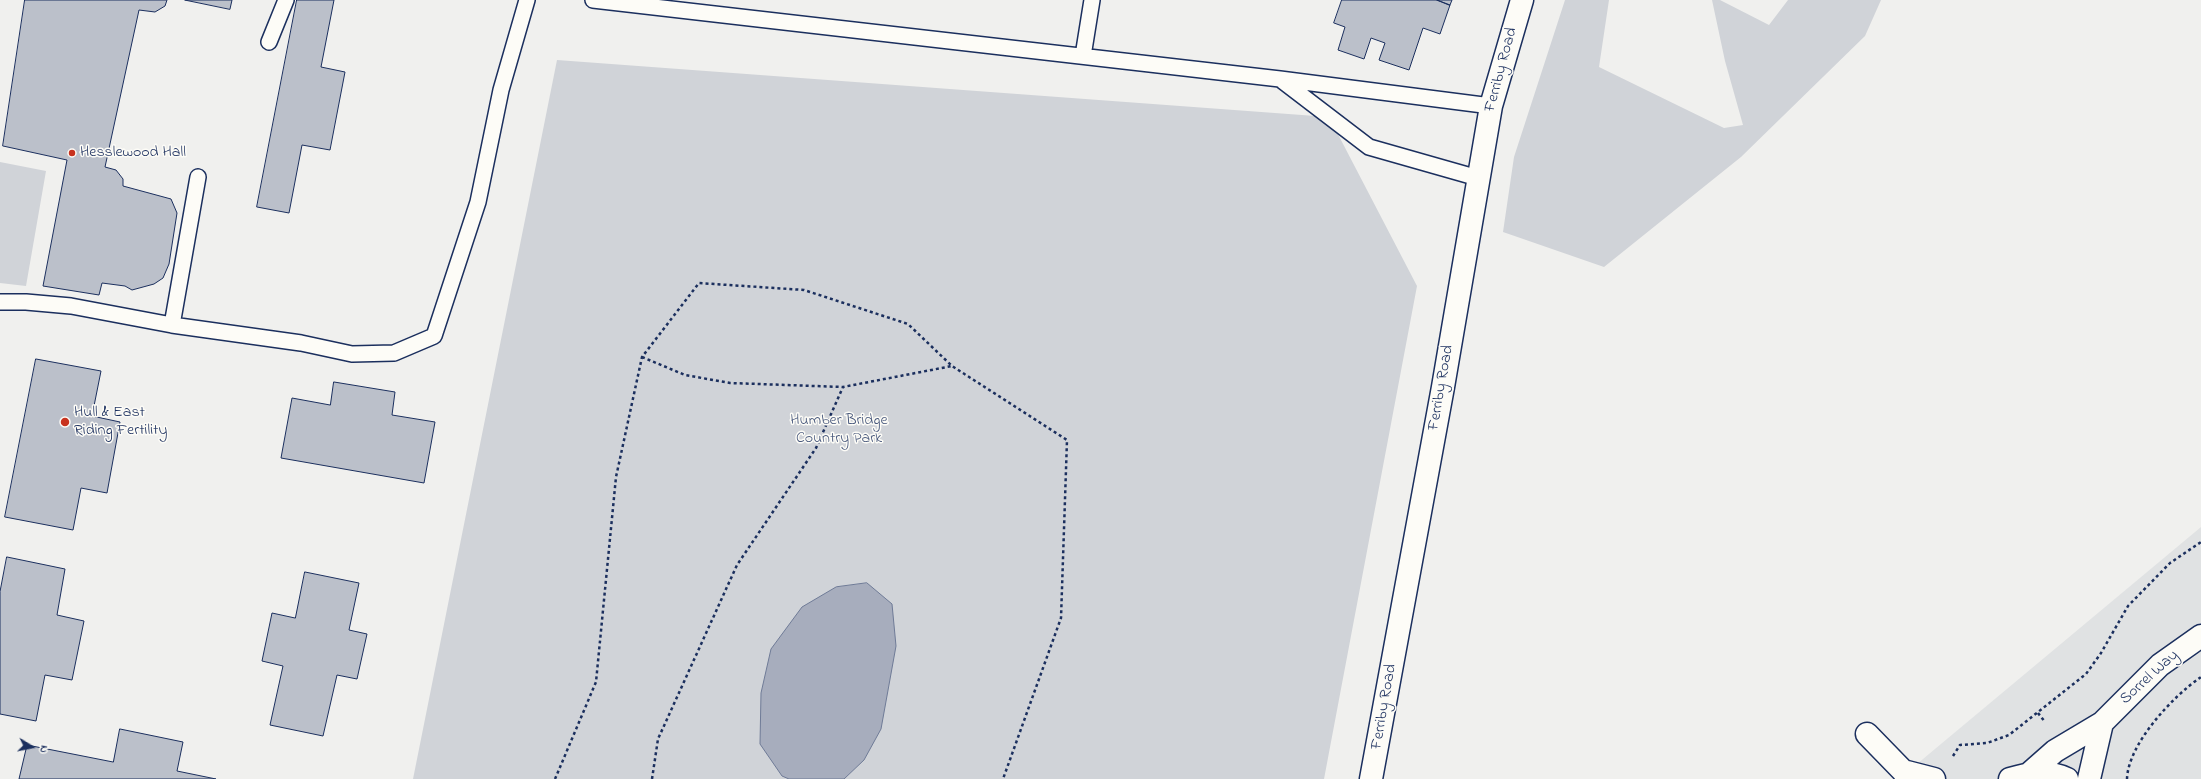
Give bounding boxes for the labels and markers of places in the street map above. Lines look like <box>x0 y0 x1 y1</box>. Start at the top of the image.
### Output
place label: Hesslewood Hall <box>80 143 186 163</box>
marker: Hesslewood Hall <box>67 148 77 158</box>
place label: Hull & East Riding Fertility <box>74 403 167 441</box>
marker: Hull & East Riding Fertility <box>59 416 71 428</box>

